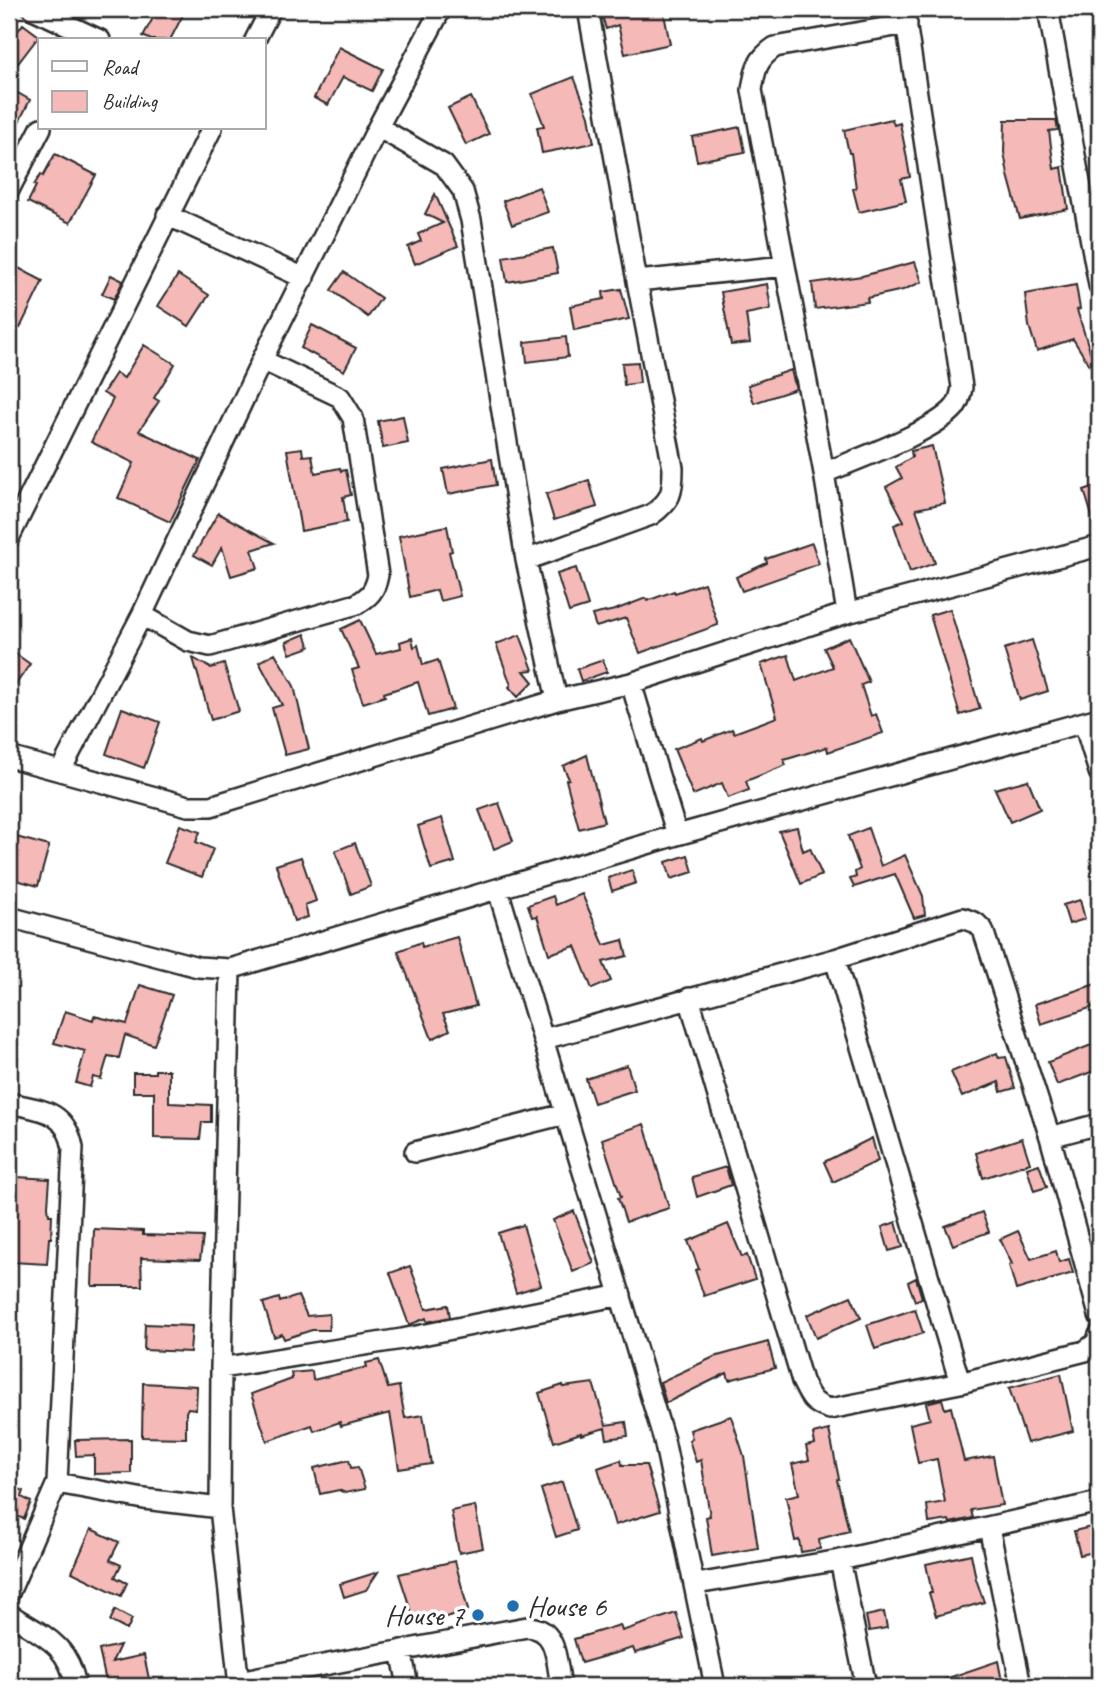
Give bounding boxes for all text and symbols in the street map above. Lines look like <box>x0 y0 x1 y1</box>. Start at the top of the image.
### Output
legend <box>38 38 266 130</box>
text: Road <box>102 54 141 80</box>
text: Building <box>102 88 159 114</box>
place label: House 6 <box>527 1587 608 1625</box>
place label: House 7 <box>385 1596 465 1634</box>
marker: House 6 <box>505 1598 521 1614</box>
marker: House 7 <box>470 1607 486 1623</box>

